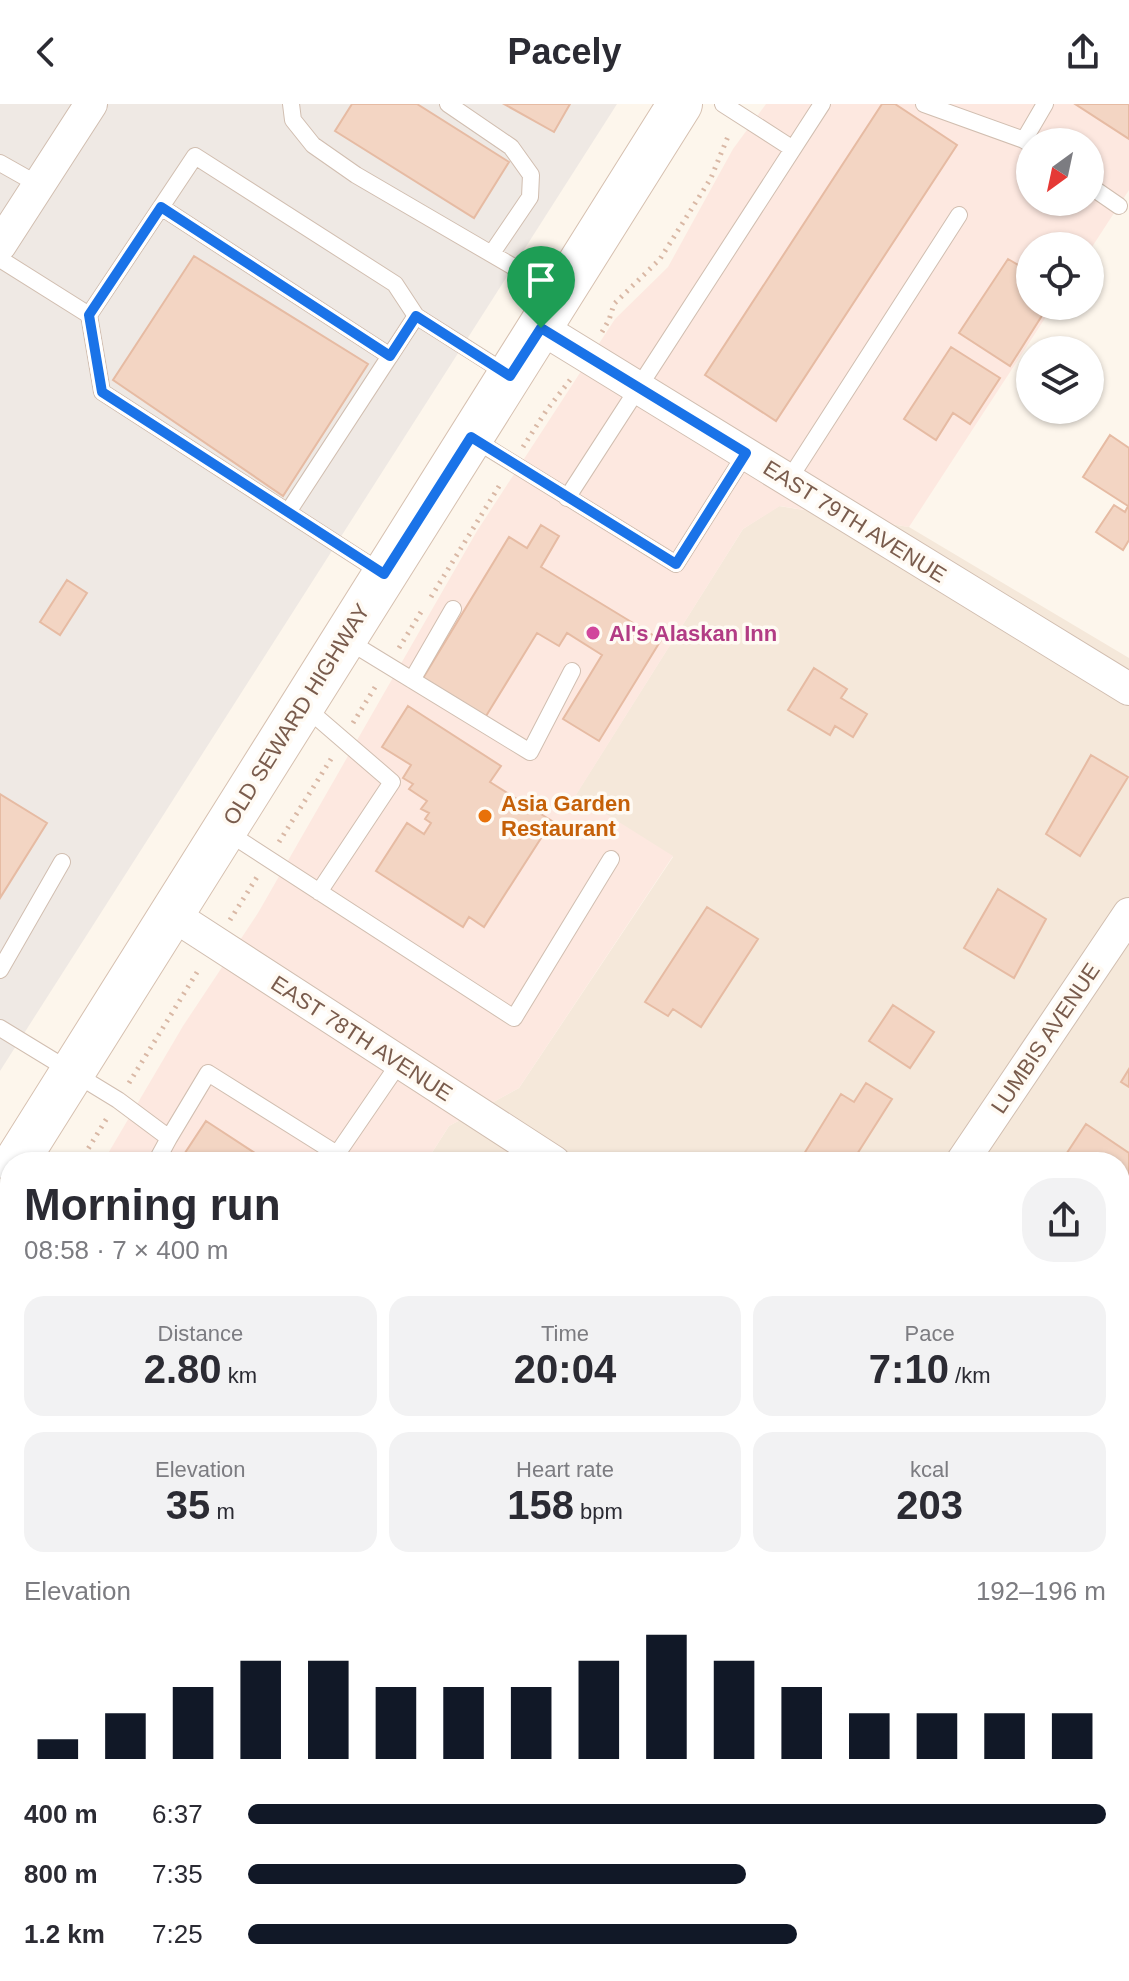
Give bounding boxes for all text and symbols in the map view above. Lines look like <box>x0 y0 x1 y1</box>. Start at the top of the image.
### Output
icon: back <box>24 30 68 74</box>
icon: share <box>1061 30 1105 74</box>
text: Pacely <box>507 31 622 72</box>
north arrow <box>1016 128 1104 216</box>
map controls <box>1016 128 1104 424</box>
button: locate <box>1016 232 1104 320</box>
pin <box>507 246 575 328</box>
icon: arrive <box>519 258 563 302</box>
button: layers <box>1016 336 1104 424</box>
street label: EAST 79TH AVENUE <box>759 455 951 588</box>
street label: OLD SEWARD HIGHWAY <box>218 599 375 829</box>
place label: Al's Alaskan Inn <box>609 621 777 646</box>
marker: Al's Alaskan Inn <box>584 624 602 642</box>
place label: Asia Garden Restaurant <box>501 791 631 841</box>
marker: Asia Garden Restaurant <box>476 807 494 825</box>
street label: LUMBIS AVENUE <box>986 958 1105 1118</box>
street label: EAST 78TH AVENUE <box>267 971 457 1106</box>
button: share <box>1022 1178 1106 1262</box>
text: Morning run <box>24 1180 281 1229</box>
text: 08:58 · 7 × 400 m <box>24 1235 229 1265</box>
text: Distance <box>158 1321 243 1346</box>
text: Time <box>541 1321 589 1346</box>
text: Pace <box>905 1321 955 1346</box>
text: 2.80 <box>144 1347 222 1391</box>
text: 20:04 <box>514 1347 616 1391</box>
text: 7:10 <box>869 1347 949 1391</box>
text: km <box>222 1363 257 1388</box>
text: /km <box>949 1363 990 1388</box>
text: Elevation <box>155 1457 246 1482</box>
text: Heart rate <box>516 1457 614 1482</box>
text: kcal <box>910 1457 949 1482</box>
text: 35 <box>166 1483 210 1527</box>
text: 158 <box>507 1483 574 1527</box>
text: 203 <box>896 1483 963 1527</box>
text: m <box>210 1499 235 1524</box>
text: bpm <box>574 1499 623 1524</box>
text: Elevation <box>24 1576 131 1606</box>
text: 192–196 m <box>976 1576 1106 1606</box>
text: 400 m <box>24 1799 98 1829</box>
text: 6:37 <box>152 1799 203 1829</box>
text: 800 m <box>24 1859 98 1889</box>
text: 7:35 <box>152 1859 203 1889</box>
text: 1.2 km <box>24 1919 105 1949</box>
text: 7:25 <box>152 1919 203 1949</box>

